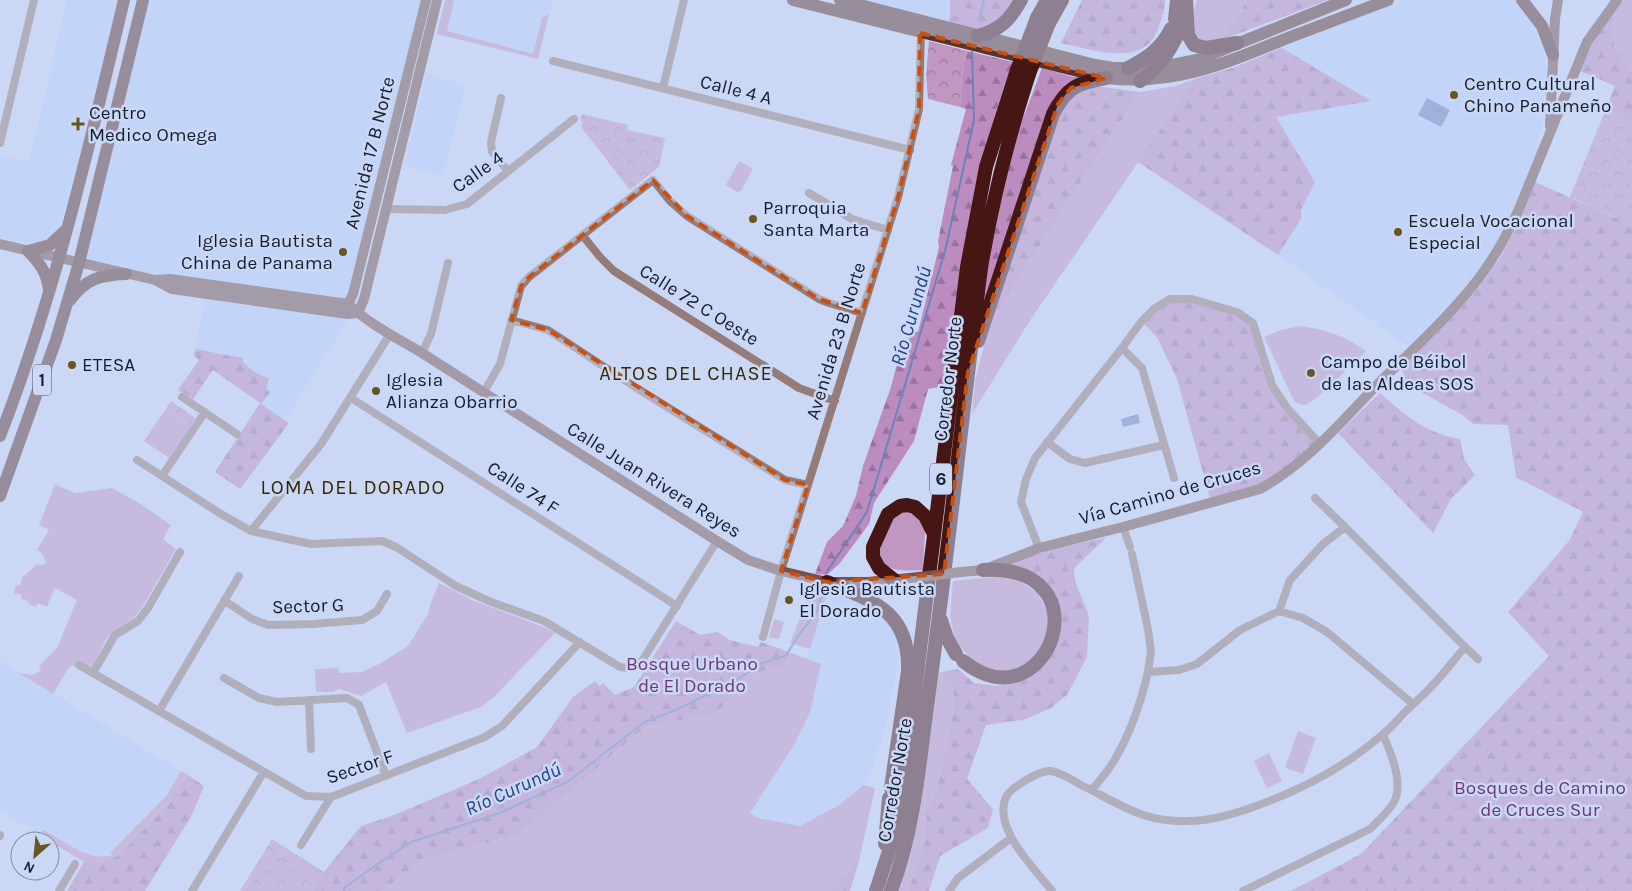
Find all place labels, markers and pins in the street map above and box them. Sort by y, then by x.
place label: Centro Cultural Chino Panameño [1464,73,1611,117]
marker: Centro Cultural Chino Panameño [1448,89,1460,101]
place label: Centro Medico Omega [89,102,217,146]
marker: Centro Medico Omega [71,117,85,131]
place label: Parroquia Santa Marta [763,197,870,241]
place label: Escuela Vocacional Especial [1408,210,1574,254]
marker: Parroquia Santa Marta [747,213,759,225]
marker: Escuela Vocacional Especial [1392,226,1404,238]
place label: Iglesia Bautista China de Panama [181,230,333,274]
marker: Iglesia Bautista China de Panama [337,246,349,258]
place label: Campo de Béibol de las Aldeas SOS [1321,351,1474,395]
place label: ETESA [82,354,135,376]
marker: ETESA [66,359,78,371]
marker: Campo de Béibol de las Aldeas SOS [1305,367,1317,379]
place label: Iglesia Alianza Obarrio [386,369,518,413]
marker: Iglesia Alianza Obarrio [370,385,382,397]
place label: Iglesia Bautista El Dorado [799,578,935,622]
marker: Iglesia Bautista El Dorado [783,594,795,606]

